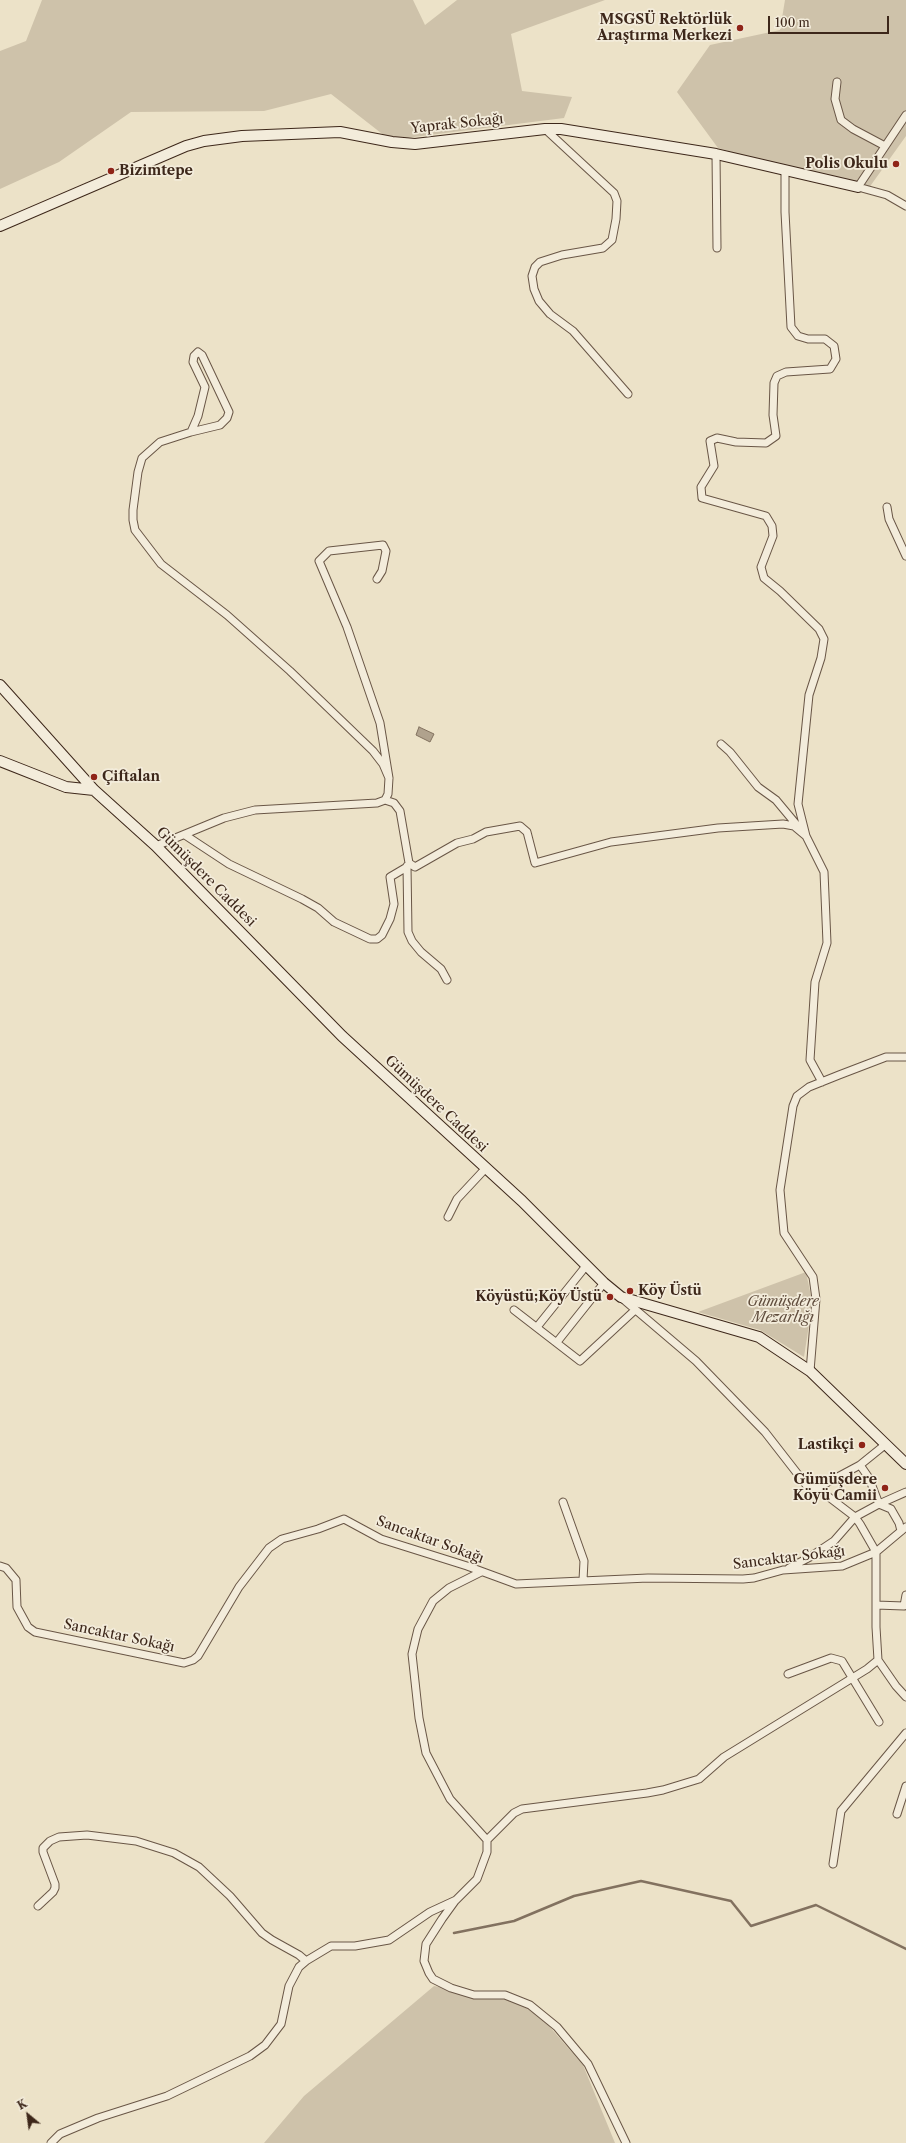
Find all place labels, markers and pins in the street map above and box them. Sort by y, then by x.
place label: MSGSÜ Rektörlük Araştırma Merkezi [597,12,732,44]
marker: MSGSÜ Rektörlük Araştırma Merkezi [735,23,745,33]
place label: Polis Okulu [805,156,888,172]
marker: Polis Okulu [891,159,901,169]
place label: Bizimtepe [119,163,193,179]
marker: Bizimtepe [106,166,116,176]
place label: Çiftalan [102,769,160,785]
marker: Çiftalan [89,772,99,782]
place label: Köy Üstü [638,1283,702,1299]
marker: Köy Üstü [625,1286,635,1296]
place label: Köyüstü;Köy Üstü [475,1289,602,1305]
marker: Köyüstü;Köy Üstü [605,1292,615,1302]
place label: Lastikçi [798,1437,854,1453]
marker: Lastikçi [857,1440,867,1450]
place label: Gümüşdere Köyü Camii [793,1472,877,1504]
marker: Gümüşdere Köyü Camii [880,1483,890,1493]

